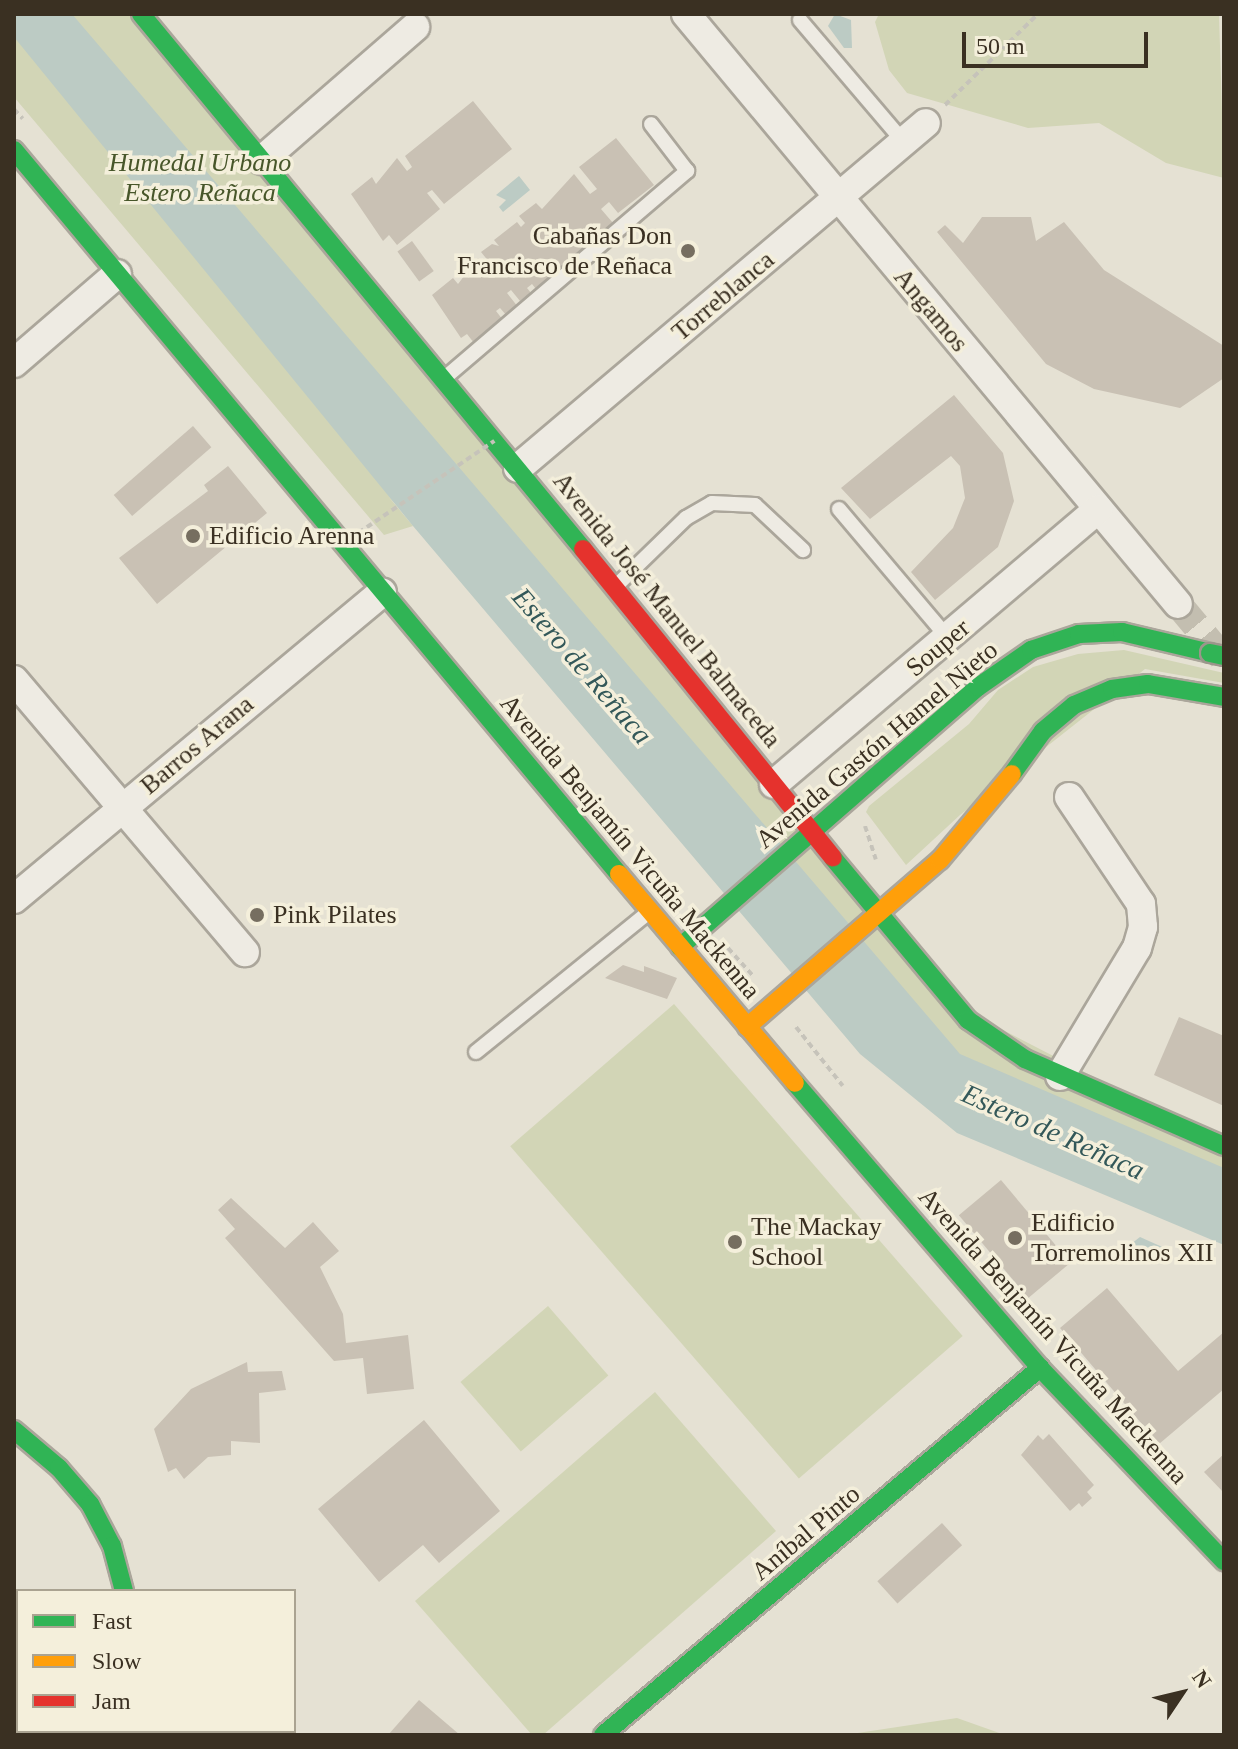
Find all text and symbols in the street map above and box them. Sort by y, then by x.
scale bar [966,16,1152,66]
text: 50 m [976,33,1025,59]
park label: Humedal Urbano Estero Reñaca [109,147,291,208]
place label: Cabañas Don Francisco de Reñaca [457,220,672,282]
marker: Cabañas Don Francisco de Reñaca [679,242,697,260]
street label: Torreblanca [666,244,780,348]
street label: Angamos [887,262,975,358]
street label: Avenida José Manuel Balmaceda [546,466,788,754]
place label: Edificio Arenna [209,520,376,552]
marker: Edificio Arenna [184,527,202,545]
water label: Estero de Reñaca [505,581,659,751]
street label: Souper [900,612,976,684]
street label: Avenida Gastón Hamel Nieto [750,635,1004,855]
street label: Barros Arana [134,688,260,802]
street label: Avenida Benjamín Vicuña Mackenna [493,688,767,1006]
place label: Pink Pilates [273,899,397,931]
marker: Pink Pilates [248,906,266,924]
water label: Estero de Reñaca [956,1077,1150,1187]
street label: Avenida Benjamín Vicuña Mackenna [911,1181,1195,1491]
place label: Edificio Torremolinos XII [1031,1207,1213,1268]
place label: The Mackay School [751,1211,882,1272]
marker: Edificio Torremolinos XII [1006,1229,1024,1247]
marker: The Mackay School [726,1233,744,1251]
street label: Aníbal Pinto [745,1479,867,1587]
legend [16,1589,296,1733]
text: Fast [92,1608,132,1634]
text: Slow [92,1648,141,1674]
north arrow [1142,1653,1222,1733]
text: N [1187,1665,1217,1693]
text: Jam [92,1688,131,1714]

